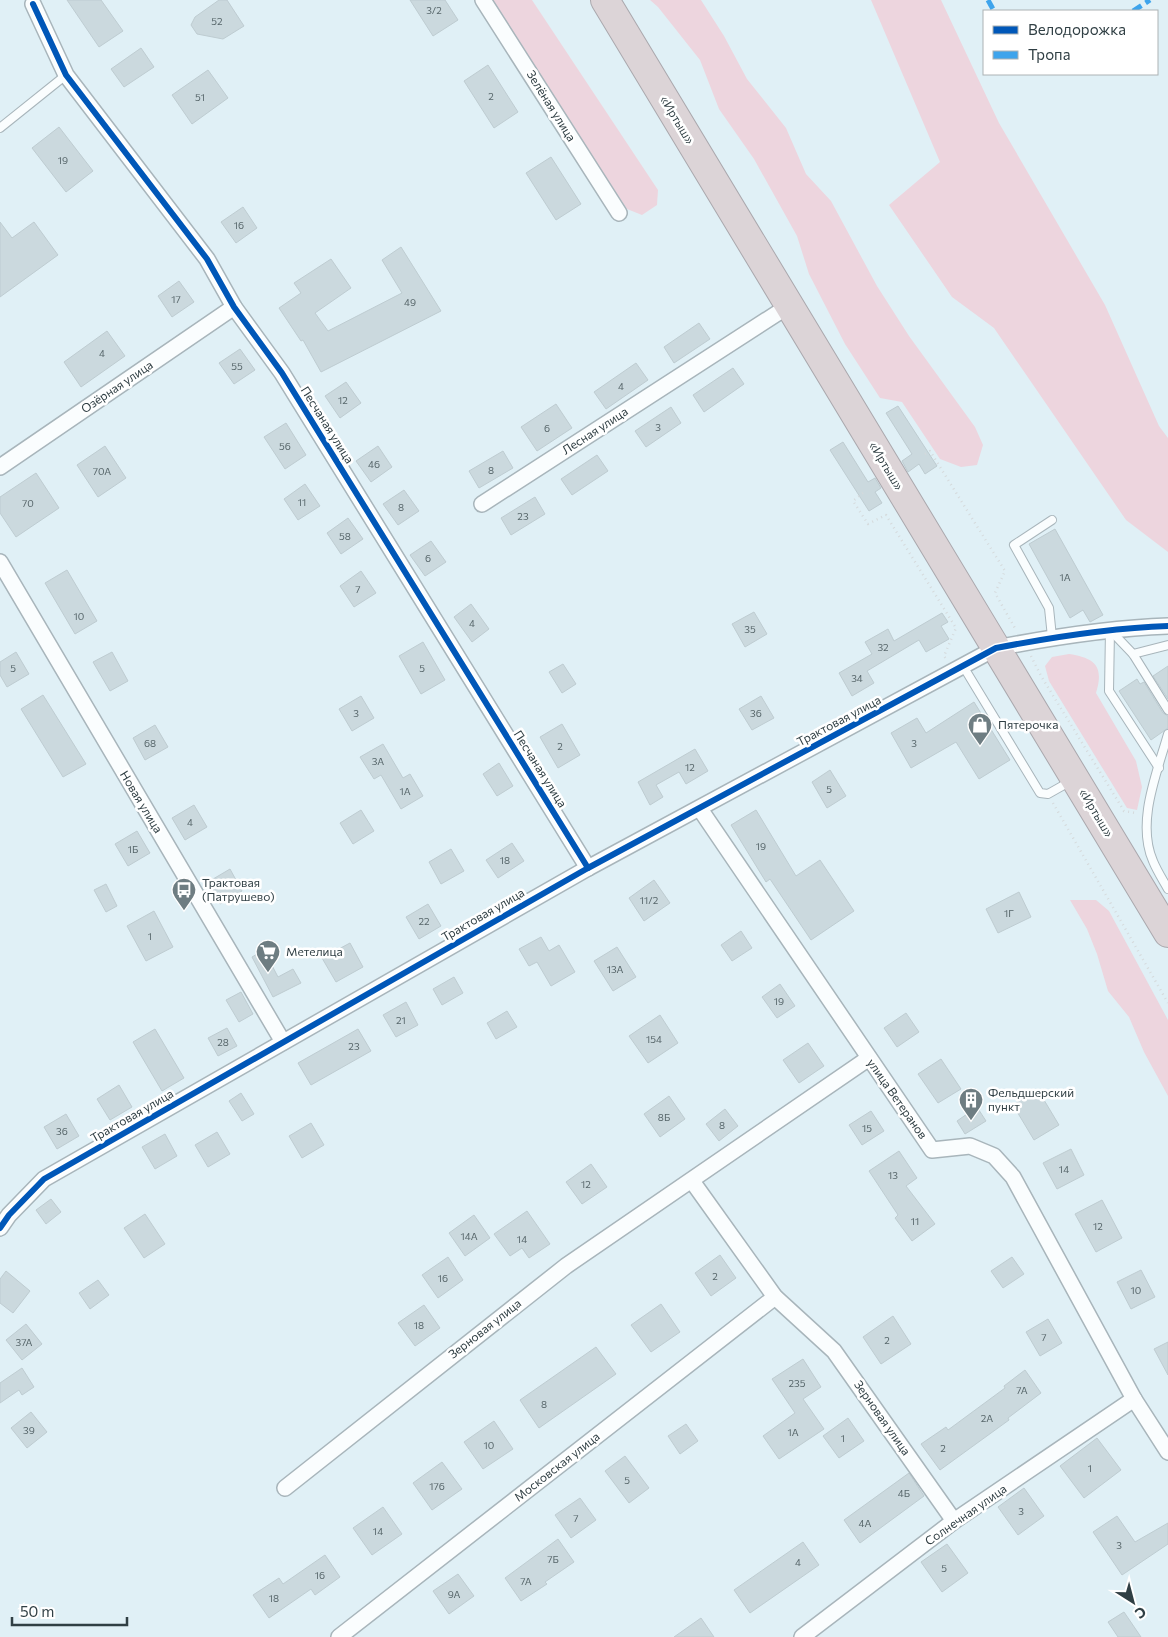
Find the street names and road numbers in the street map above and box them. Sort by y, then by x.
street label: Зелёная улица [524,67,579,144]
street label: «Иртыш» [658,93,698,146]
street label: Озёрная улица [78,357,155,415]
street label: Песчаная улица [299,383,357,466]
street label: Лесная улица [559,404,630,457]
street label: «Иртыш» [867,439,907,492]
street label: Трактовая улица [794,692,883,748]
street label: Песчаная улица [512,727,570,810]
street label: Новая улица [118,768,166,835]
street label: «Иртыш» [1077,786,1117,839]
street label: Трактовая улица [439,885,526,943]
street label: улица Ветеранов [865,1056,931,1141]
street label: Трактовая улица [88,1086,175,1144]
street label: Зерновая улица [445,1296,523,1361]
street label: Зерновая улица [852,1377,914,1458]
street label: Московская улица [511,1429,602,1504]
street label: Солнечная улица [922,1481,1009,1548]

